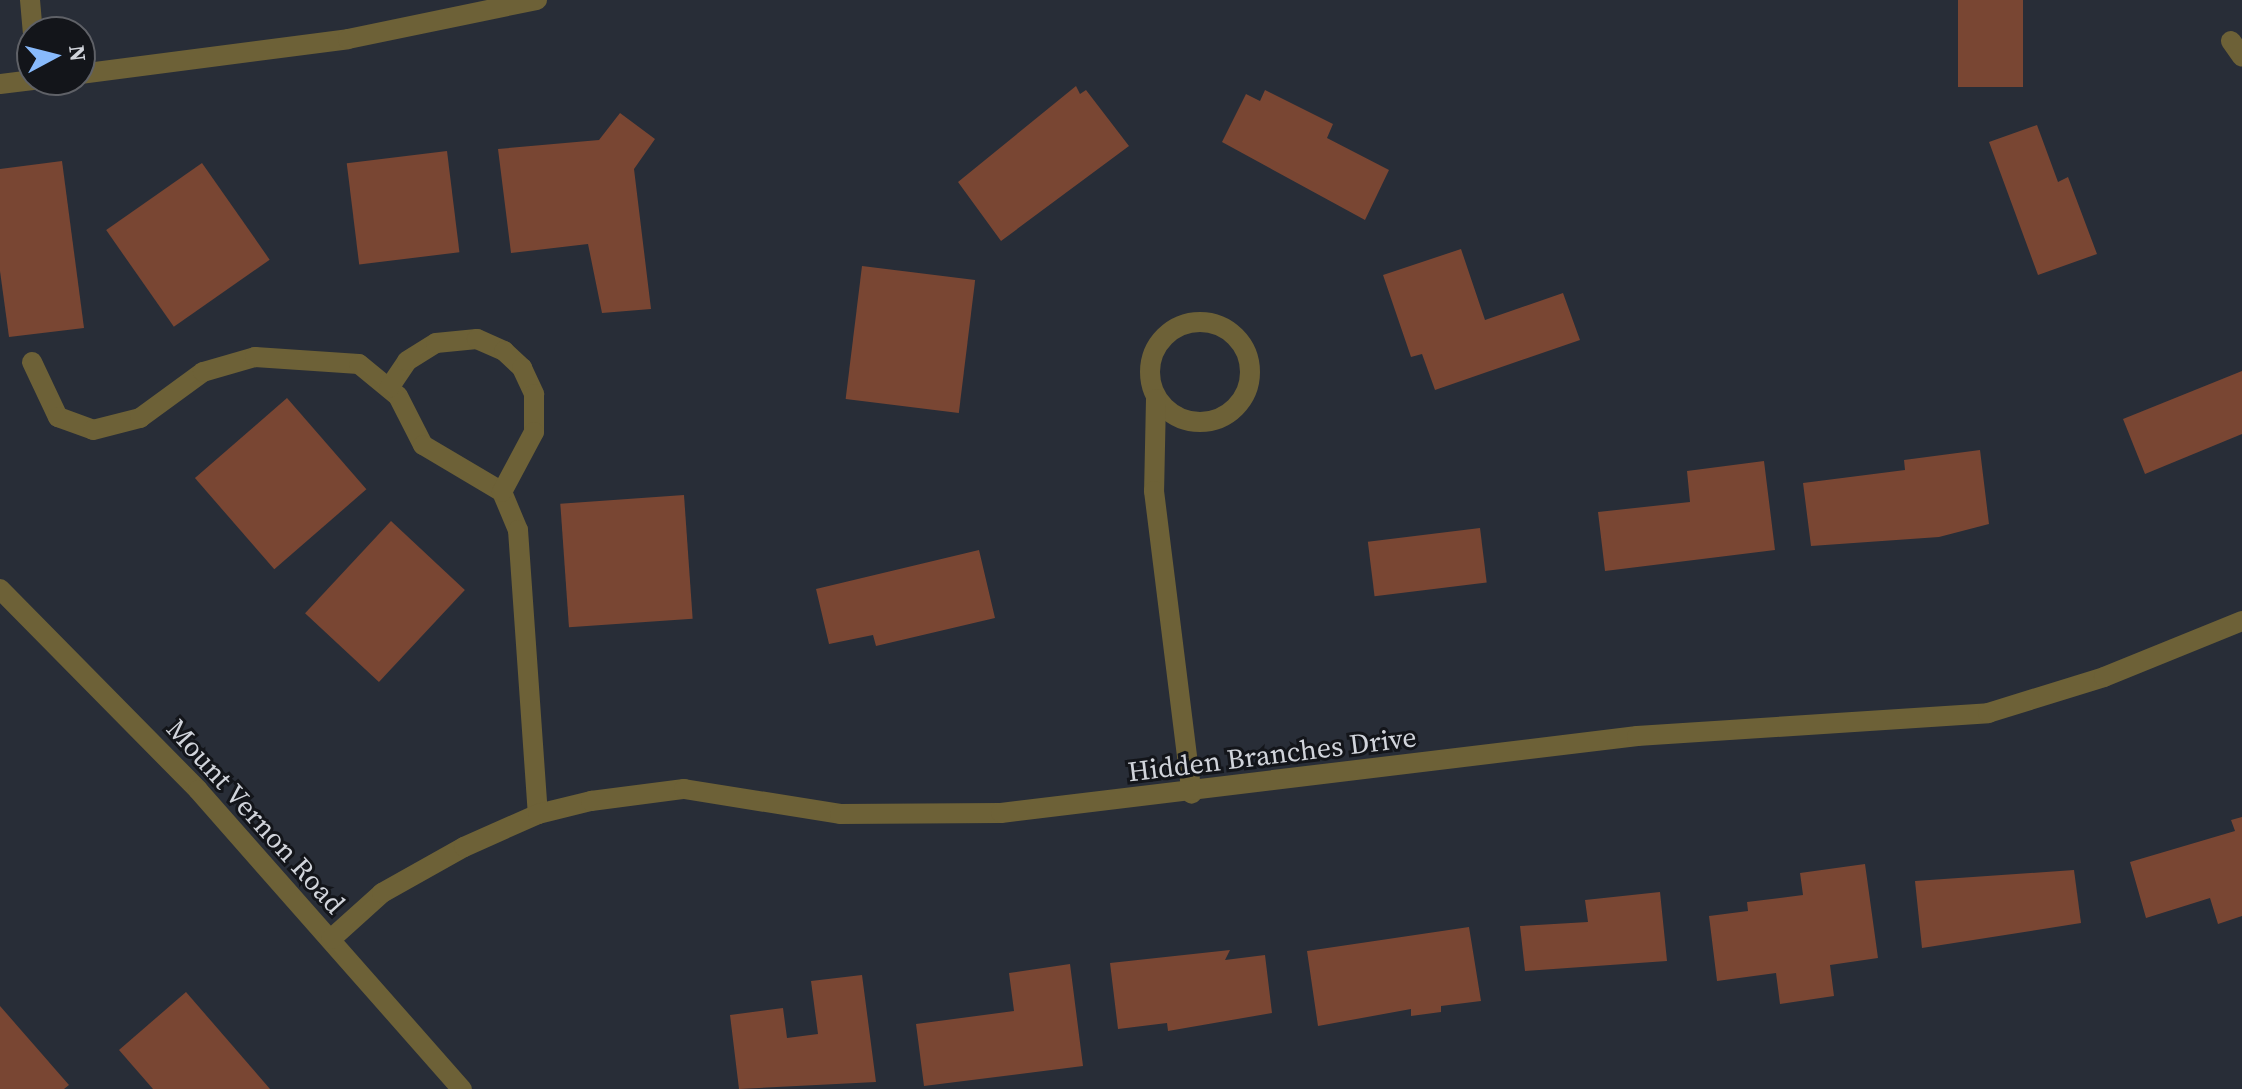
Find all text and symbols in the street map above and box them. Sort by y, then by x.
north arrow [16,16,96,96]
text: N [62,44,94,63]
street label: Mount Vernon Road [160,712,352,920]
street label: Hidden Branches Drive [1126,720,1418,788]

